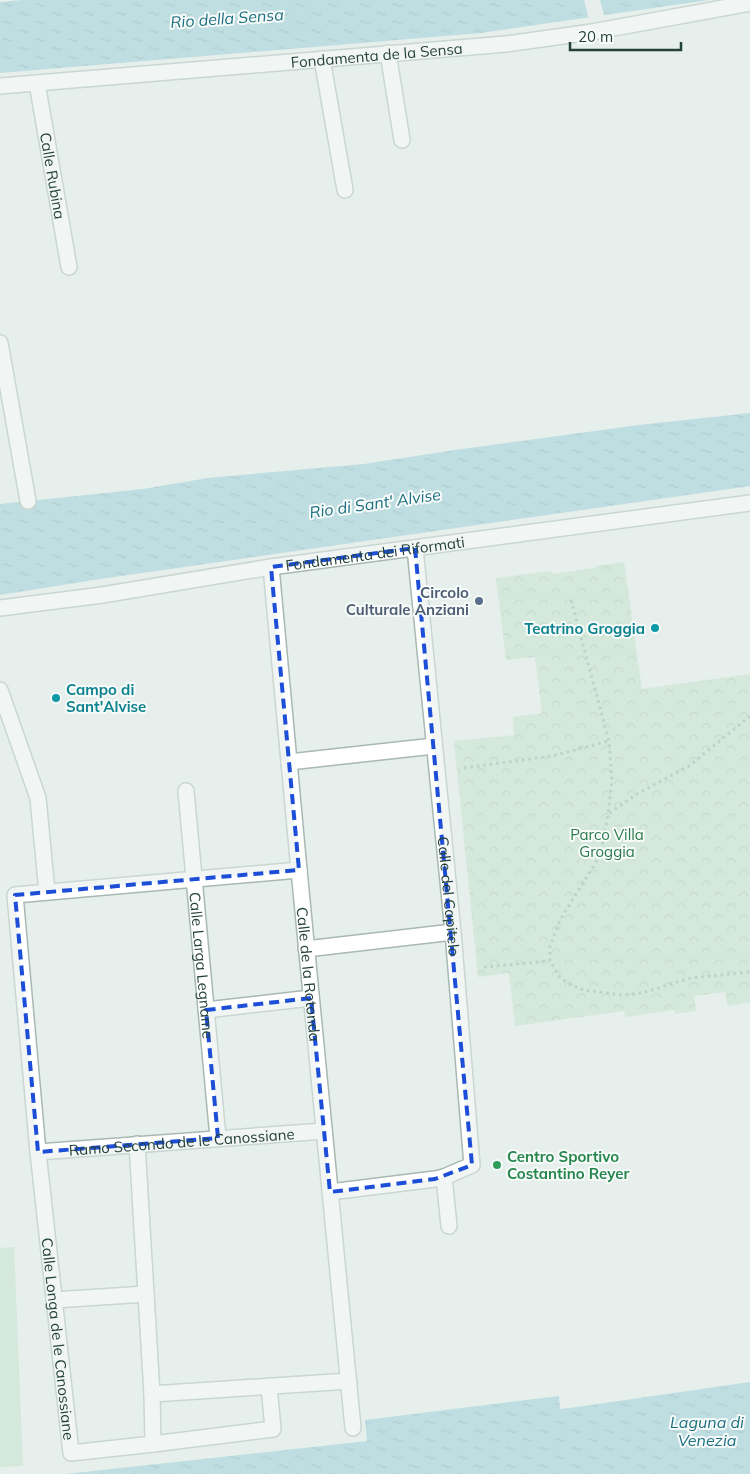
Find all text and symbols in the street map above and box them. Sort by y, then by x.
water label: Rio della Sensa [170,4,285,32]
scale bar [570,20,681,52]
text: 20 m [578,27,613,46]
street label: Fondamenta de la Sensa [290,38,463,71]
street label: Calle Rubina [36,131,70,220]
water label: Rio di Sant' Alvise [308,484,442,522]
street label: Fondamenta dei Riformati [284,532,466,574]
place label: Circolo Culturale Anziani [346,583,469,619]
marker: Circolo Culturale Anziani [473,595,485,607]
place label: Teatrino Groggia [524,619,645,638]
marker: Teatrino Groggia [649,622,661,634]
place label: Campo di Sant'Alvise [66,680,146,716]
marker: Campo di Sant'Alvise [50,692,62,704]
park label: Parco Villa Groggia [570,825,644,861]
street label: Calle del Capitelo [434,836,464,957]
street label: Calle Larga Legname [186,891,218,1039]
street label: Calle de la Rotonda [293,906,325,1042]
street label: Ramo Secondo de le Canossiane [68,1124,295,1159]
place label: Centro Sportivo Costantino Reyer [507,1147,629,1183]
marker: Centro Sportivo Costantino Reyer [491,1159,503,1171]
street label: Calle Longa de le Canossiane [38,1237,79,1441]
water label: Laguna di Venezia [670,1412,744,1450]

